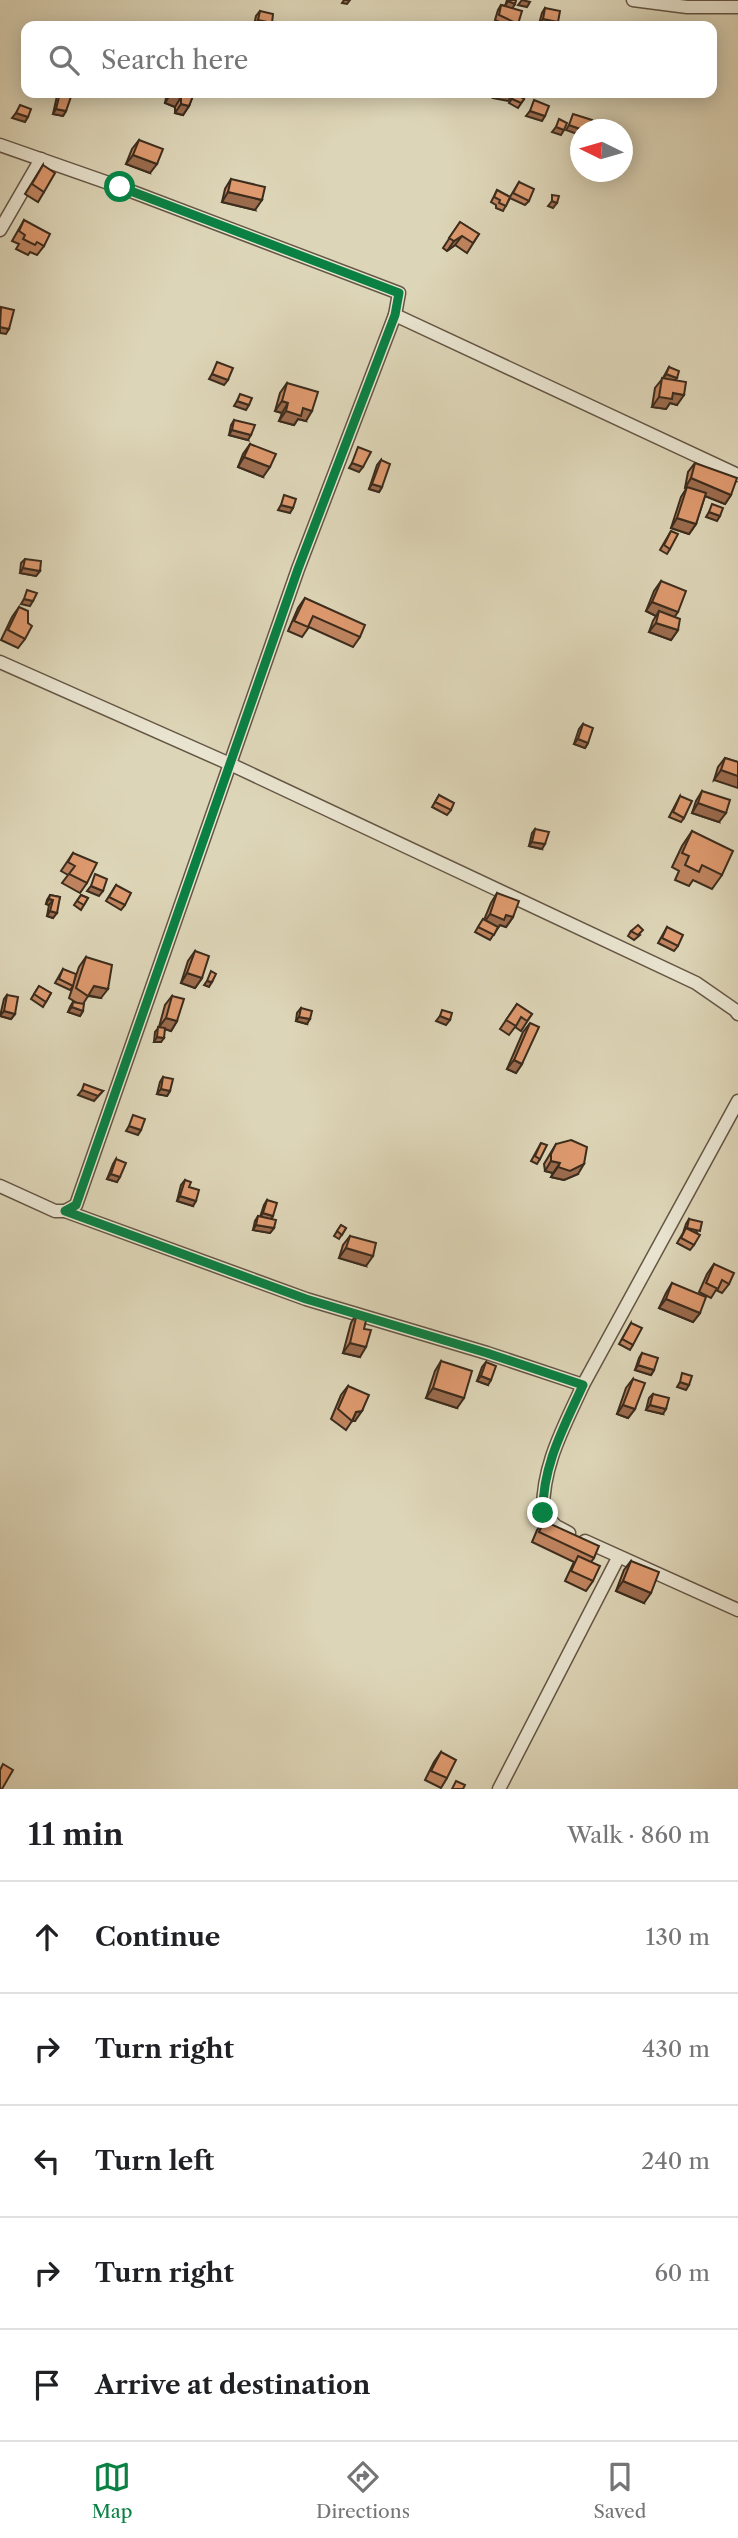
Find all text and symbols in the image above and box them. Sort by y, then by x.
search box [21,21,717,98]
icon: search [45,41,83,79]
text: Search here [101,44,248,76]
north arrow [570,119,633,182]
route start [104,171,135,202]
route end [527,1497,558,1528]
text: 11 min [28,1816,124,1853]
text: Walk · 860 m [567,1821,710,1849]
icon: ahead [28,1918,66,1956]
text: Continue [95,1921,220,1953]
text: 130 m [646,1923,710,1951]
icon: right [28,2030,66,2068]
text: Turn right [95,2033,234,2065]
text: 430 m [642,2035,710,2063]
icon: left [28,2142,66,2180]
text: Turn left [95,2145,214,2177]
text: 240 m [641,2147,710,2175]
icon: right [28,2254,66,2292]
text: Turn right [95,2257,234,2289]
text: 60 m [654,2259,710,2287]
icon: arrive [28,2366,66,2404]
text: Arrive at destination [95,2369,370,2401]
tab: Map [92,2458,133,2523]
tab: Directions [316,2458,410,2523]
tab: Saved [593,2458,646,2523]

